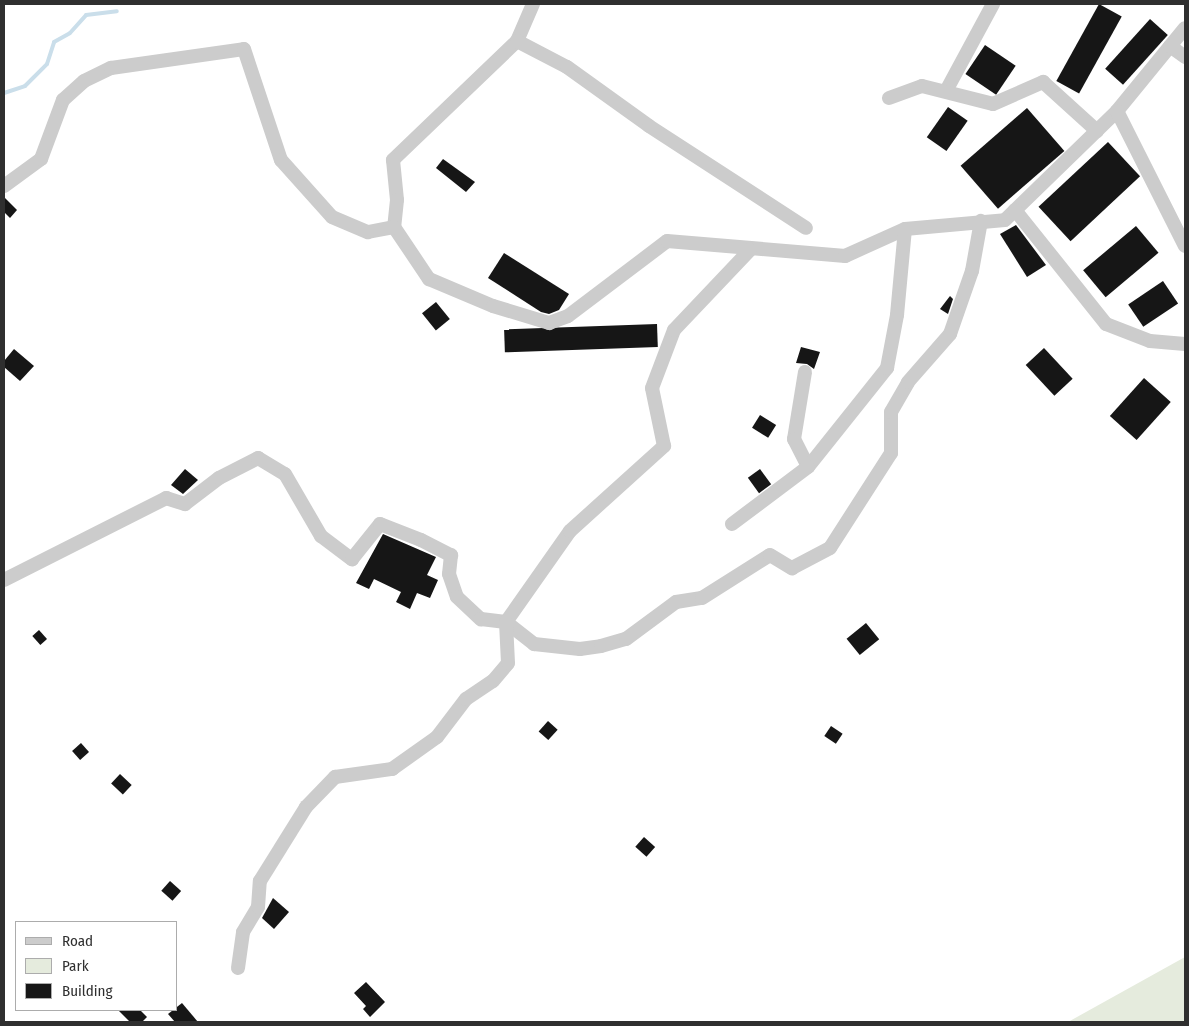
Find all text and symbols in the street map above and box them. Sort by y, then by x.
legend [15,921,178,1011]
text: Road [62,932,93,950]
text: Park [62,957,89,975]
text: Building [62,982,113,1000]

